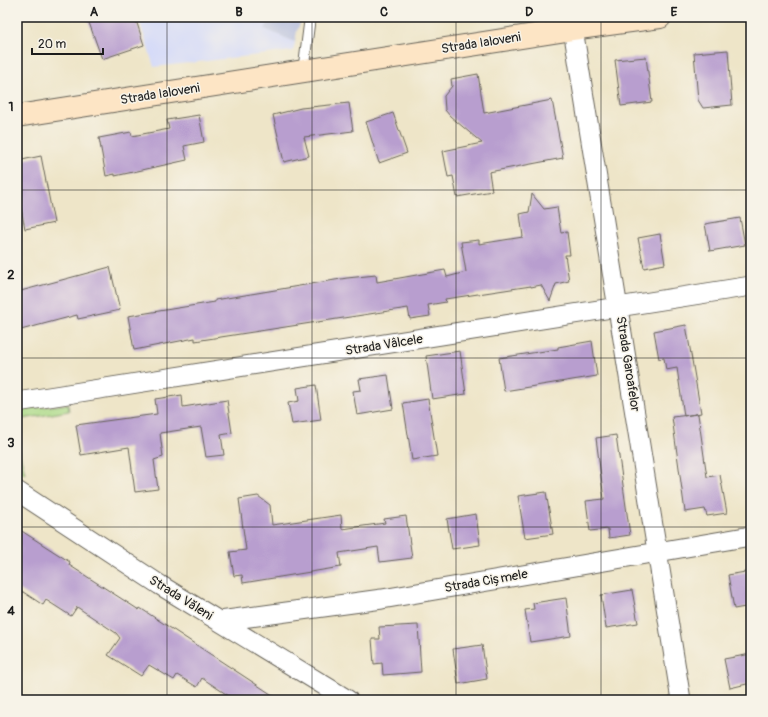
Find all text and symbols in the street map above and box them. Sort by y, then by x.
text: A [90,4,99,20]
text: B [235,4,243,20]
text: C [380,4,388,20]
text: D [525,4,533,20]
text: E [671,4,678,20]
street label: Strada Ialoveni [440,29,522,57]
scale bar [32,30,103,56]
text: 20 m [38,37,67,52]
street label: Strada Ialoveni [119,80,201,108]
text: 1 [8,99,14,115]
text: 2 [7,267,15,283]
street label: Strada Garoafelor [613,315,644,413]
street label: Strada Vâlcele [344,331,424,359]
text: 3 [7,435,15,451]
street label: Strada Cișmele [443,566,529,596]
street label: Strada Văleni [146,572,216,624]
text: 4 [7,603,15,619]

